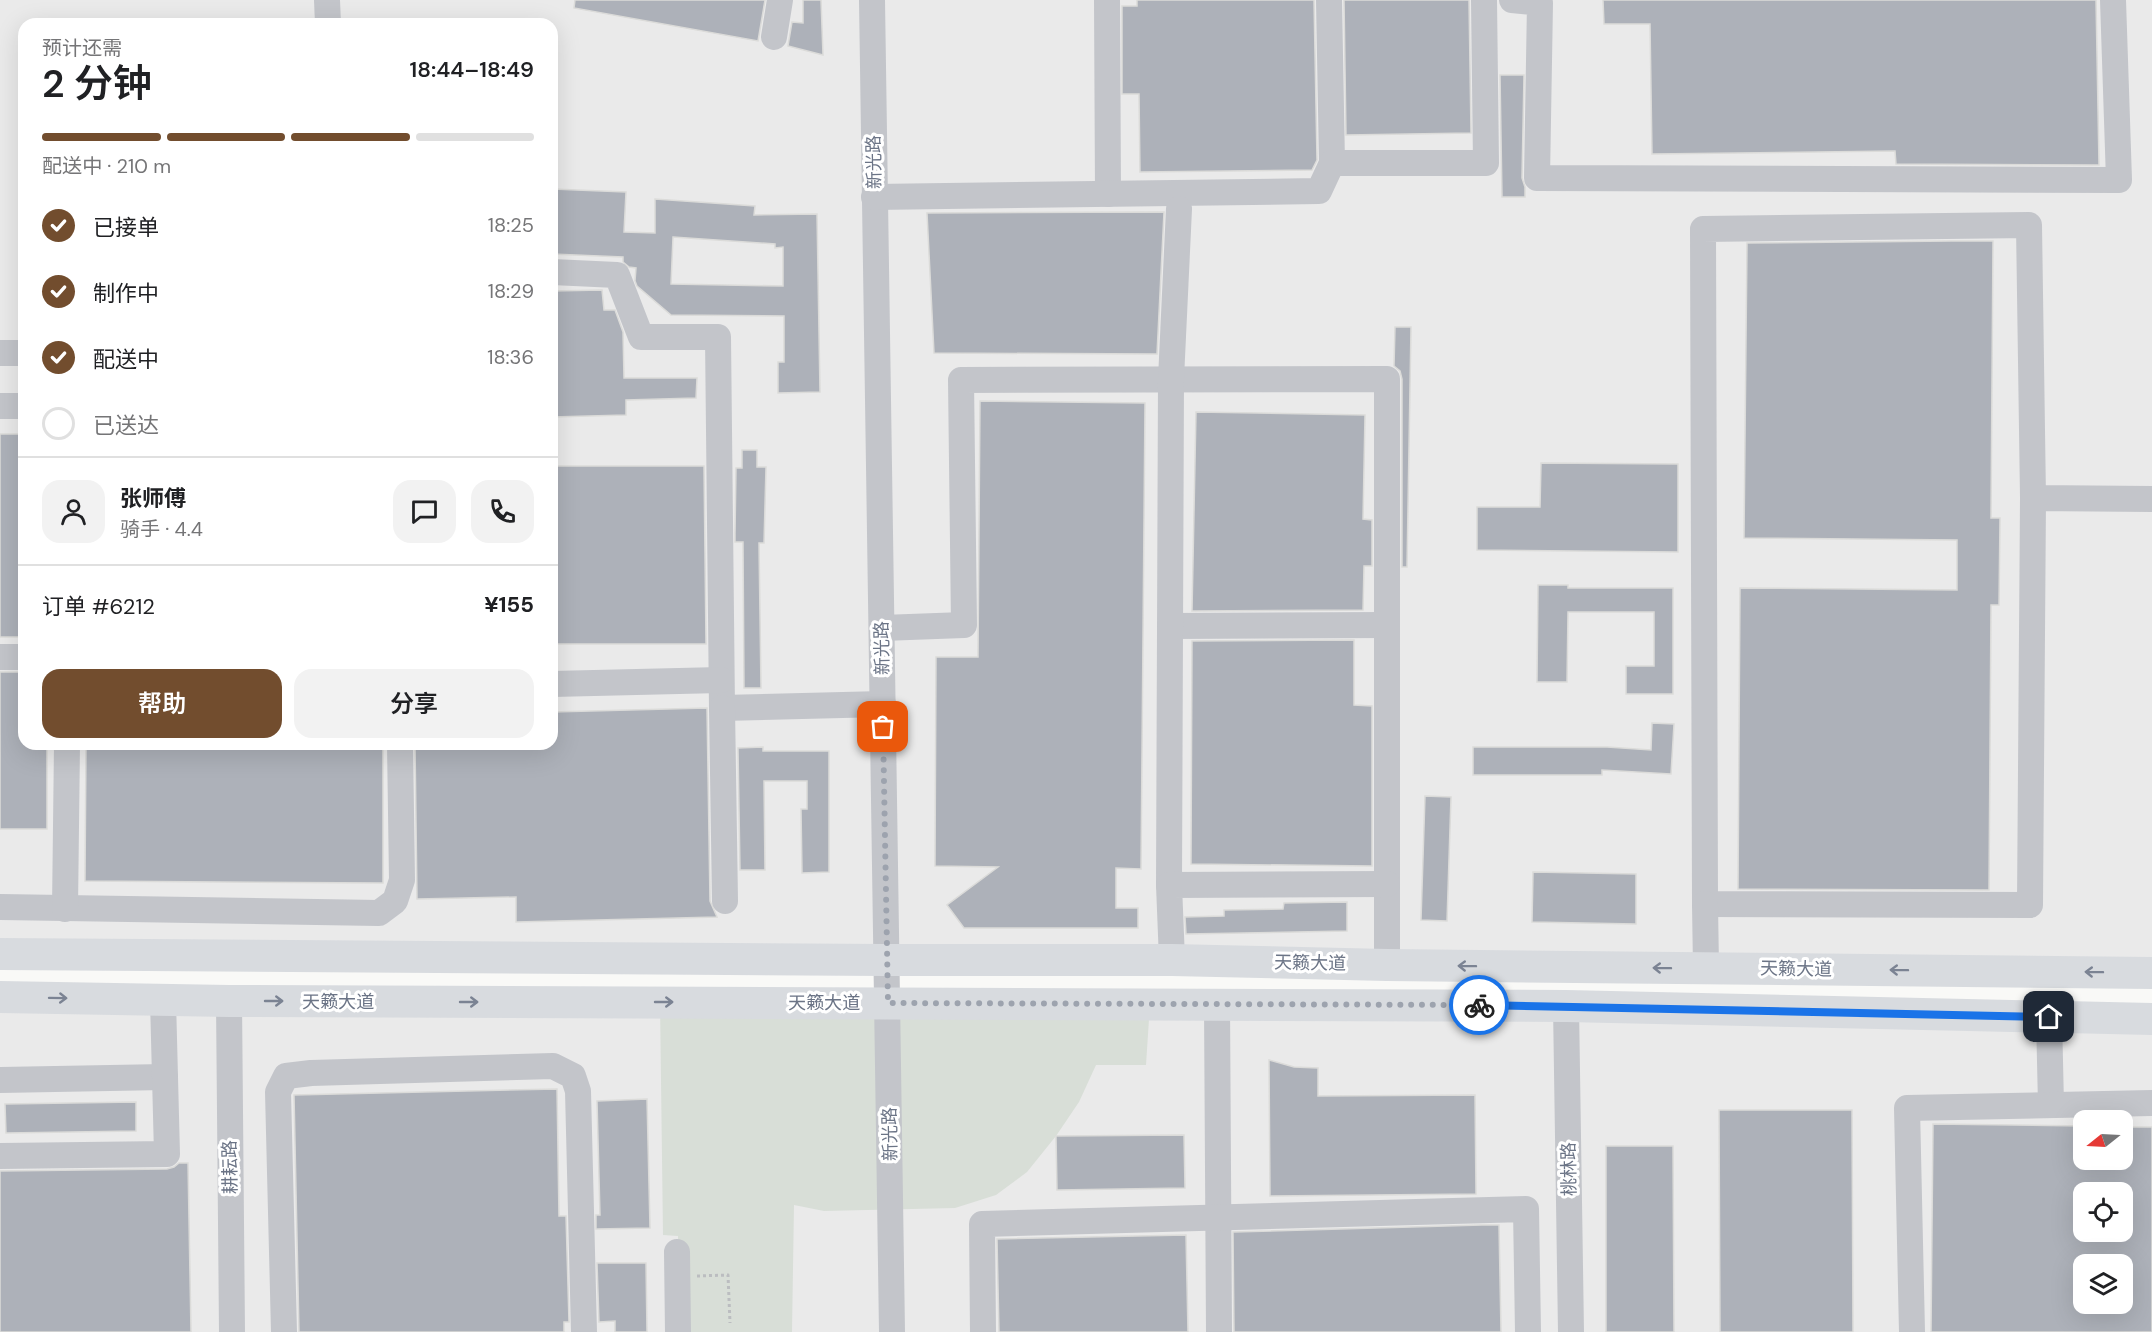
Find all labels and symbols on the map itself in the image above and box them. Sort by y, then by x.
street label: 新光路 [862,135,886,189]
street label: 新光路 [870,621,894,675]
pin [857,701,908,752]
street label: 天籁大道 [1274,950,1346,976]
street label: 天籁大道 [1760,956,1832,982]
one-way arrow [1457,960,1477,972]
one-way arrow [1652,962,1672,974]
one-way arrow [1889,964,1909,976]
one-way arrow [2084,966,2104,978]
courier [1449,975,1509,1035]
street label: 天籁大道 [302,990,374,1014]
street label: 天籁大道 [788,991,860,1015]
pin [2023,991,2074,1042]
one-way arrow [48,992,68,1004]
one-way arrow [264,995,284,1007]
one-way arrow [459,996,479,1008]
one-way arrow [654,996,674,1008]
street label: 新光路 [878,1107,902,1161]
north arrow [2073,1110,2133,1170]
street label: 耕耘路 [218,1140,242,1194]
street label: 桃林路 [1557,1142,1581,1196]

